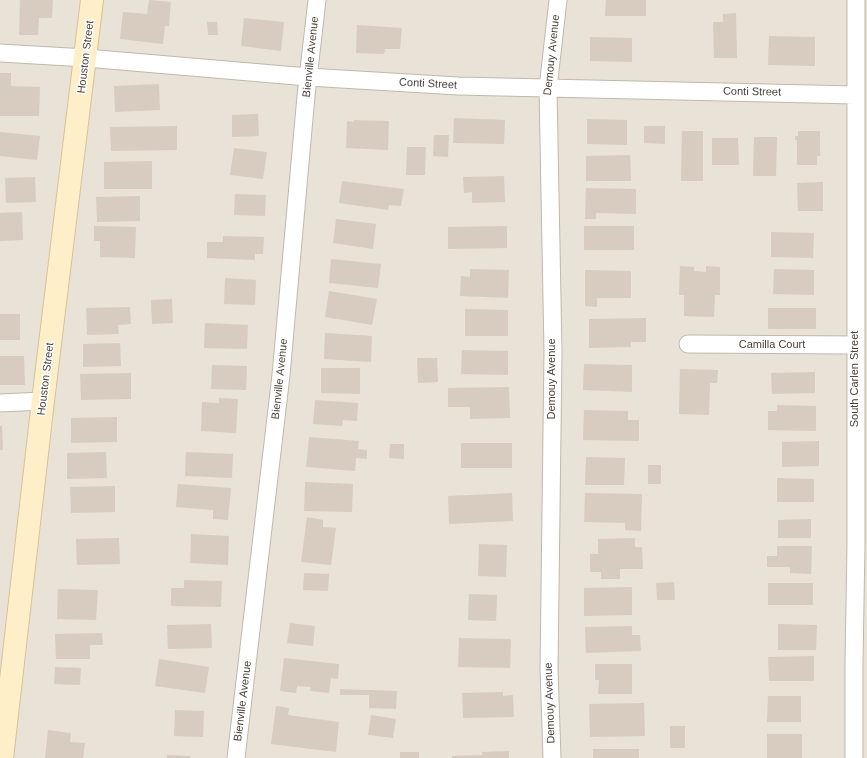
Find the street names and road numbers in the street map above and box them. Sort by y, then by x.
street label: Demouy Avenue [541,14,563,96]
street label: Bienville Avenue [300,16,322,98]
street label: Houston Street [75,20,97,94]
street label: Conti Street [399,76,457,92]
street label: Conti Street [723,85,781,99]
street label: South Carlen Street [848,331,862,427]
street label: Bienville Avenue [269,338,291,420]
street label: Demouy Avenue [545,338,559,420]
street label: Camilla Court [739,338,805,352]
street label: Houston Street [35,342,57,416]
street label: Bienville Avenue [232,660,254,742]
street label: Demouy Avenue [542,662,558,744]

